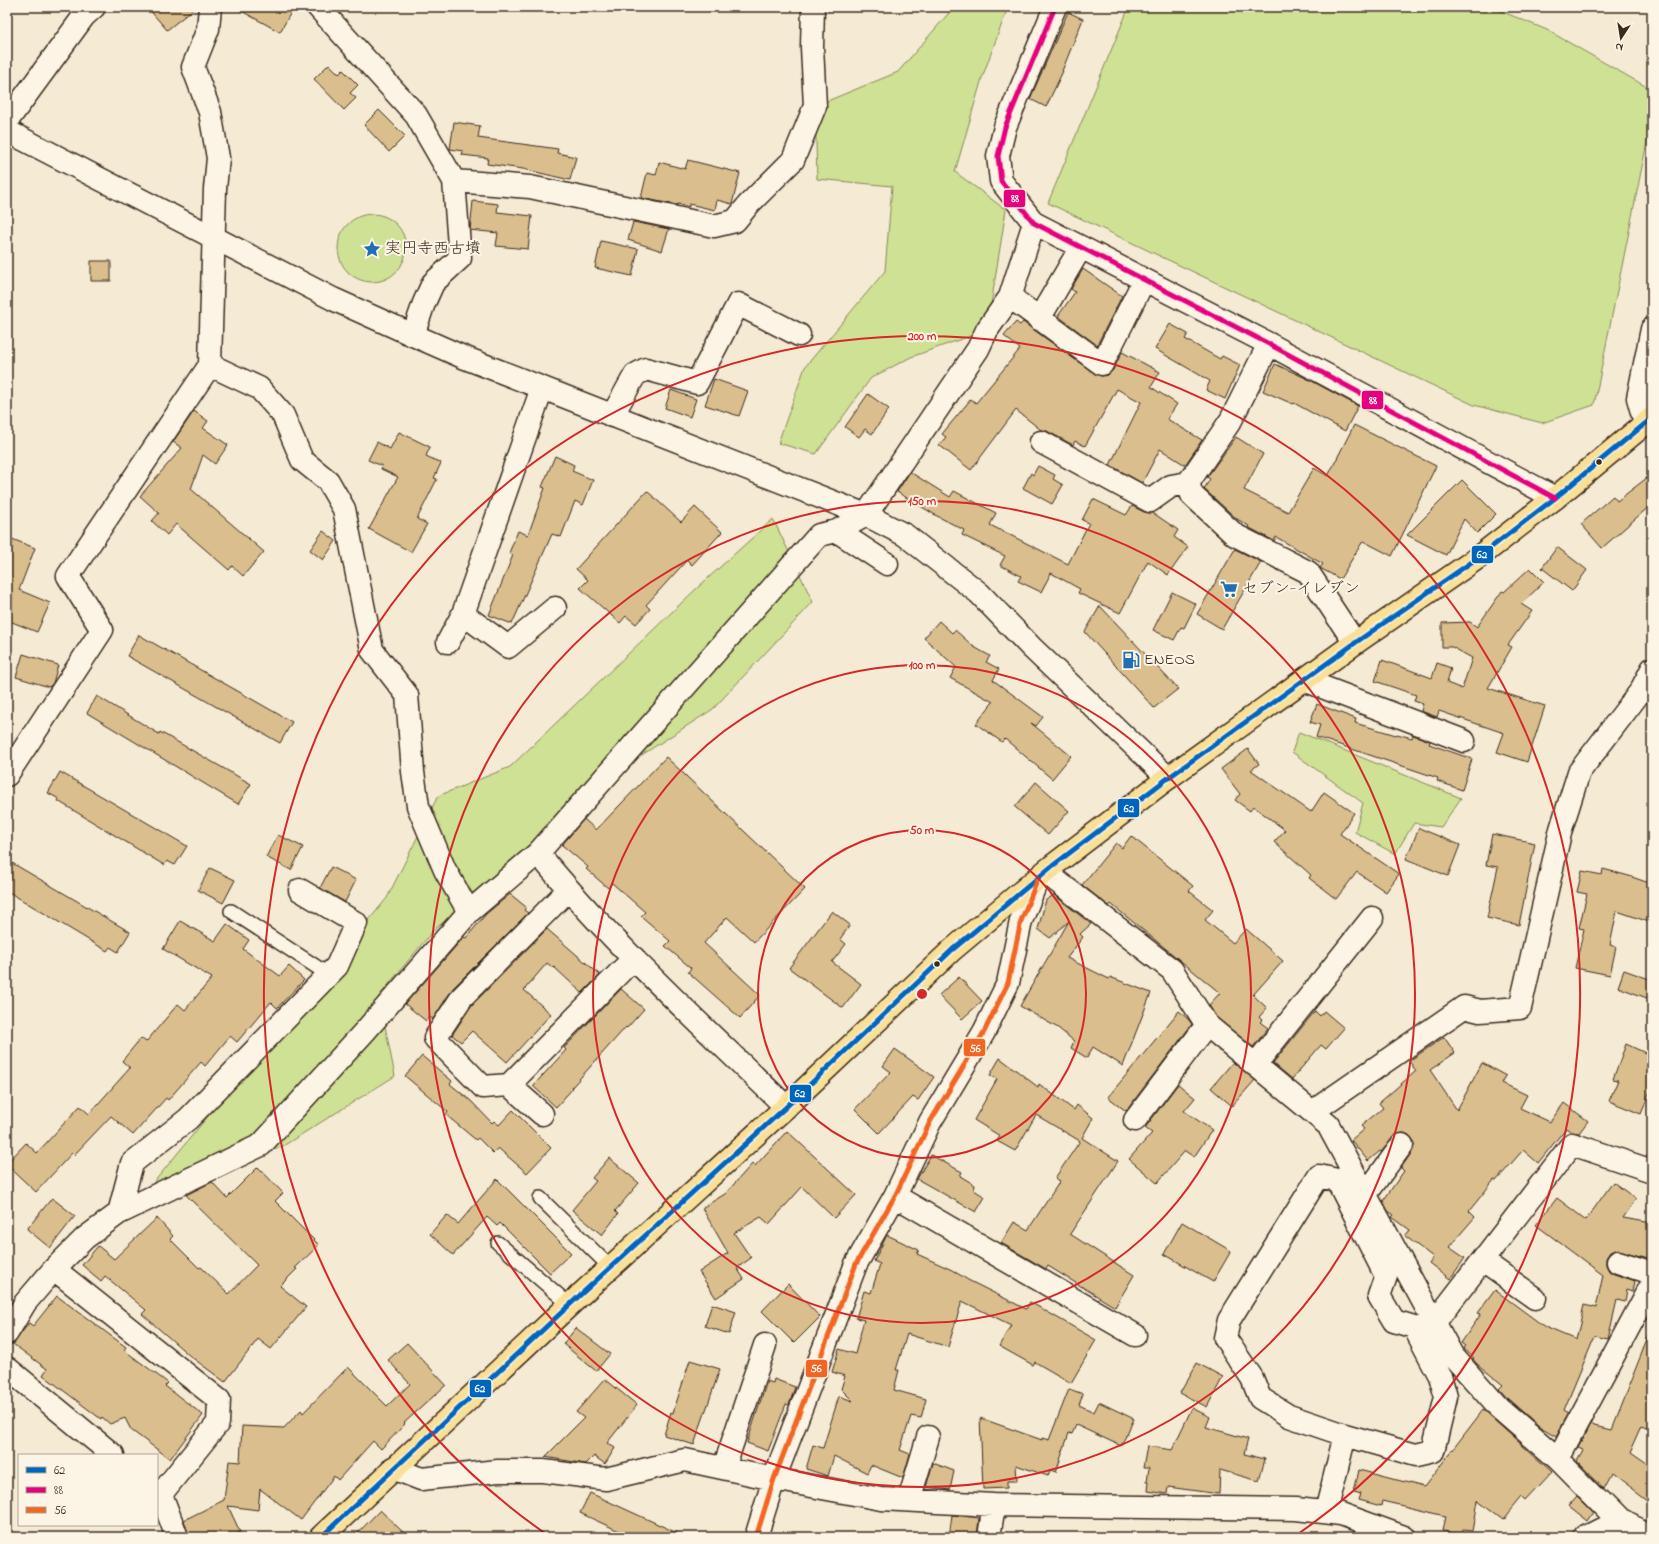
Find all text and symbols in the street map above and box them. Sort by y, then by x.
north arrow [1601,18,1641,58]
text: N [1614,38,1624,55]
line badge: 88 [1003,189,1026,208]
text: 88 [1010,191,1020,207]
place label: 実円寺西古墳 [385,237,481,261]
place icon: 実円寺西古墳 [362,239,382,259]
text: 200 m [907,328,937,346]
line badge: 88 [1361,390,1384,410]
text: 88 [1368,393,1378,409]
unlabelled marker [1594,457,1604,467]
text: 150 m [908,493,937,511]
line badge: 62 [1471,545,1494,564]
text: 62 [1476,547,1488,563]
place label: セブン-イレブン [1242,577,1360,601]
supermarket icon: セブン-イレブン [1219,579,1239,599]
place label: ENEOS [1144,648,1195,672]
fuel station icon: ENEOS [1121,650,1141,670]
text: 100 m [909,657,936,675]
line badge: 62 [1117,798,1140,818]
text: 62 [1123,801,1135,817]
text: 50 m [910,822,935,840]
unlabelled marker [932,959,942,969]
centre of rings [915,987,929,1001]
line badge: 56 [963,1038,986,1057]
text: 56 [969,1041,981,1057]
line badge: 62 [789,1084,812,1103]
text: 62 [794,1086,806,1102]
line badge: 56 [805,1359,828,1378]
text: 56 [810,1361,822,1377]
line badge: 62 [469,1379,492,1398]
text: 62 [474,1381,486,1397]
legend [18,1454,158,1526]
text: 62 [54,1462,65,1480]
text: 88 [54,1482,64,1500]
text: 56 [54,1502,67,1520]

